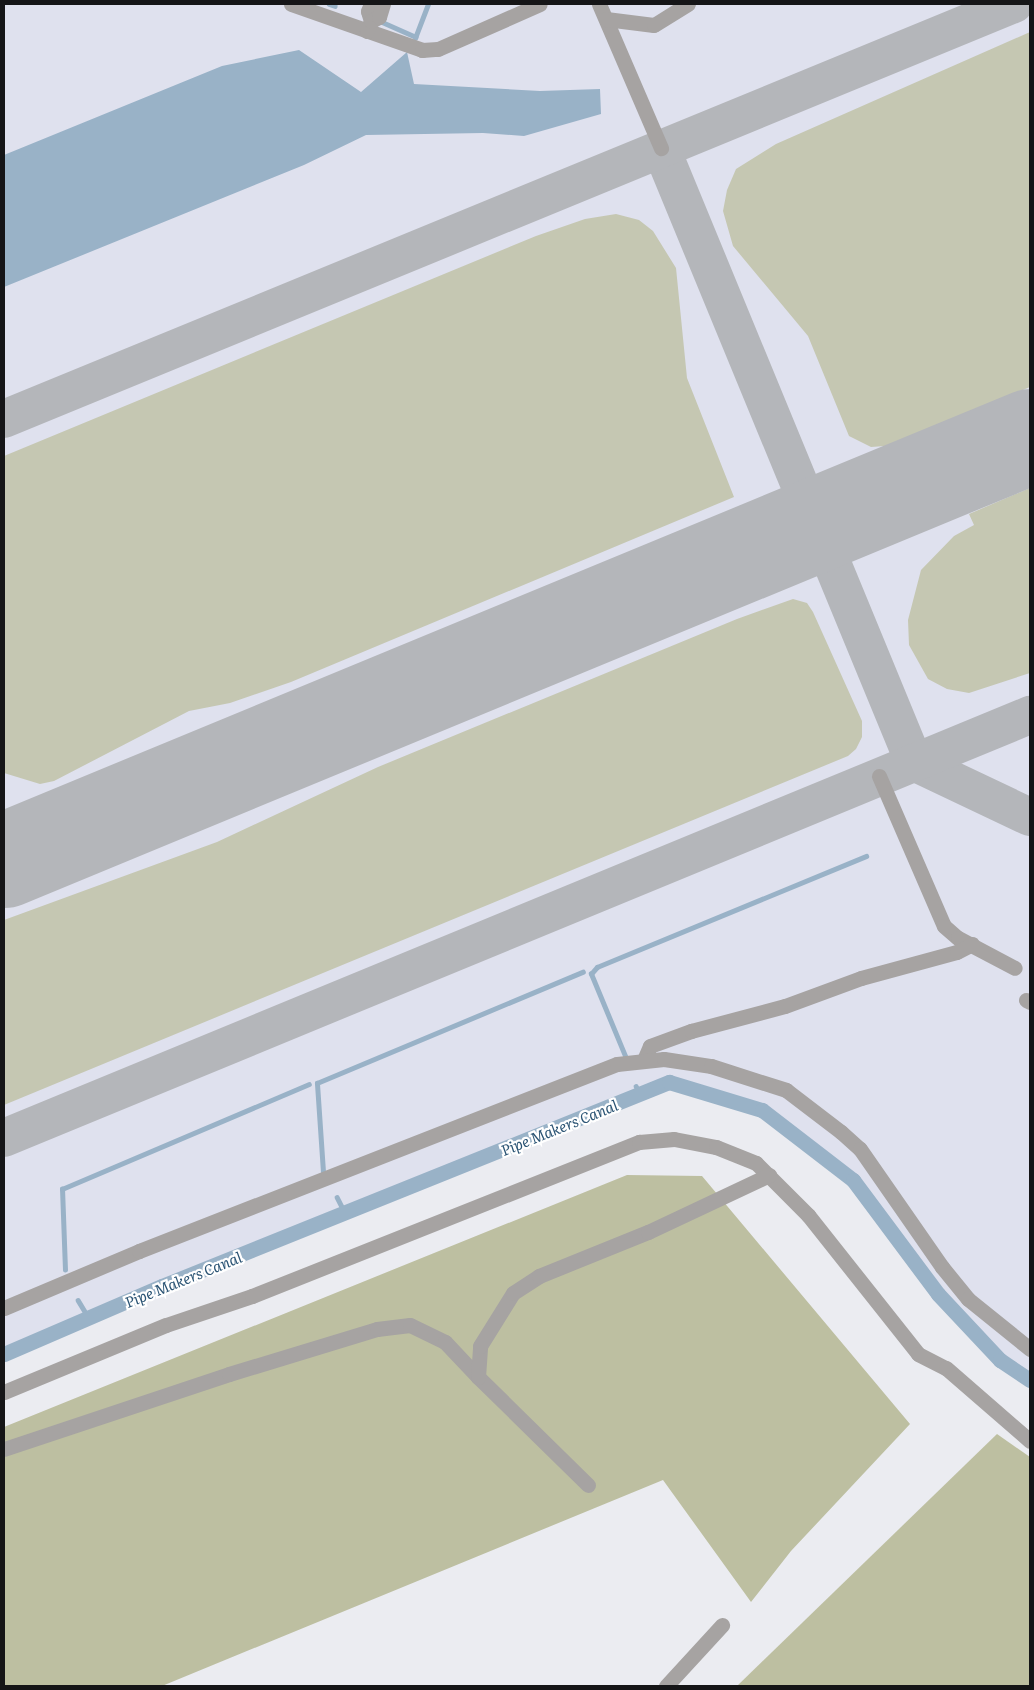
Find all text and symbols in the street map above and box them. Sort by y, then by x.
water label: Pipe Makers Canal [498,1095,620,1159]
water label: Pipe Makers Canal [122,1247,244,1311]

